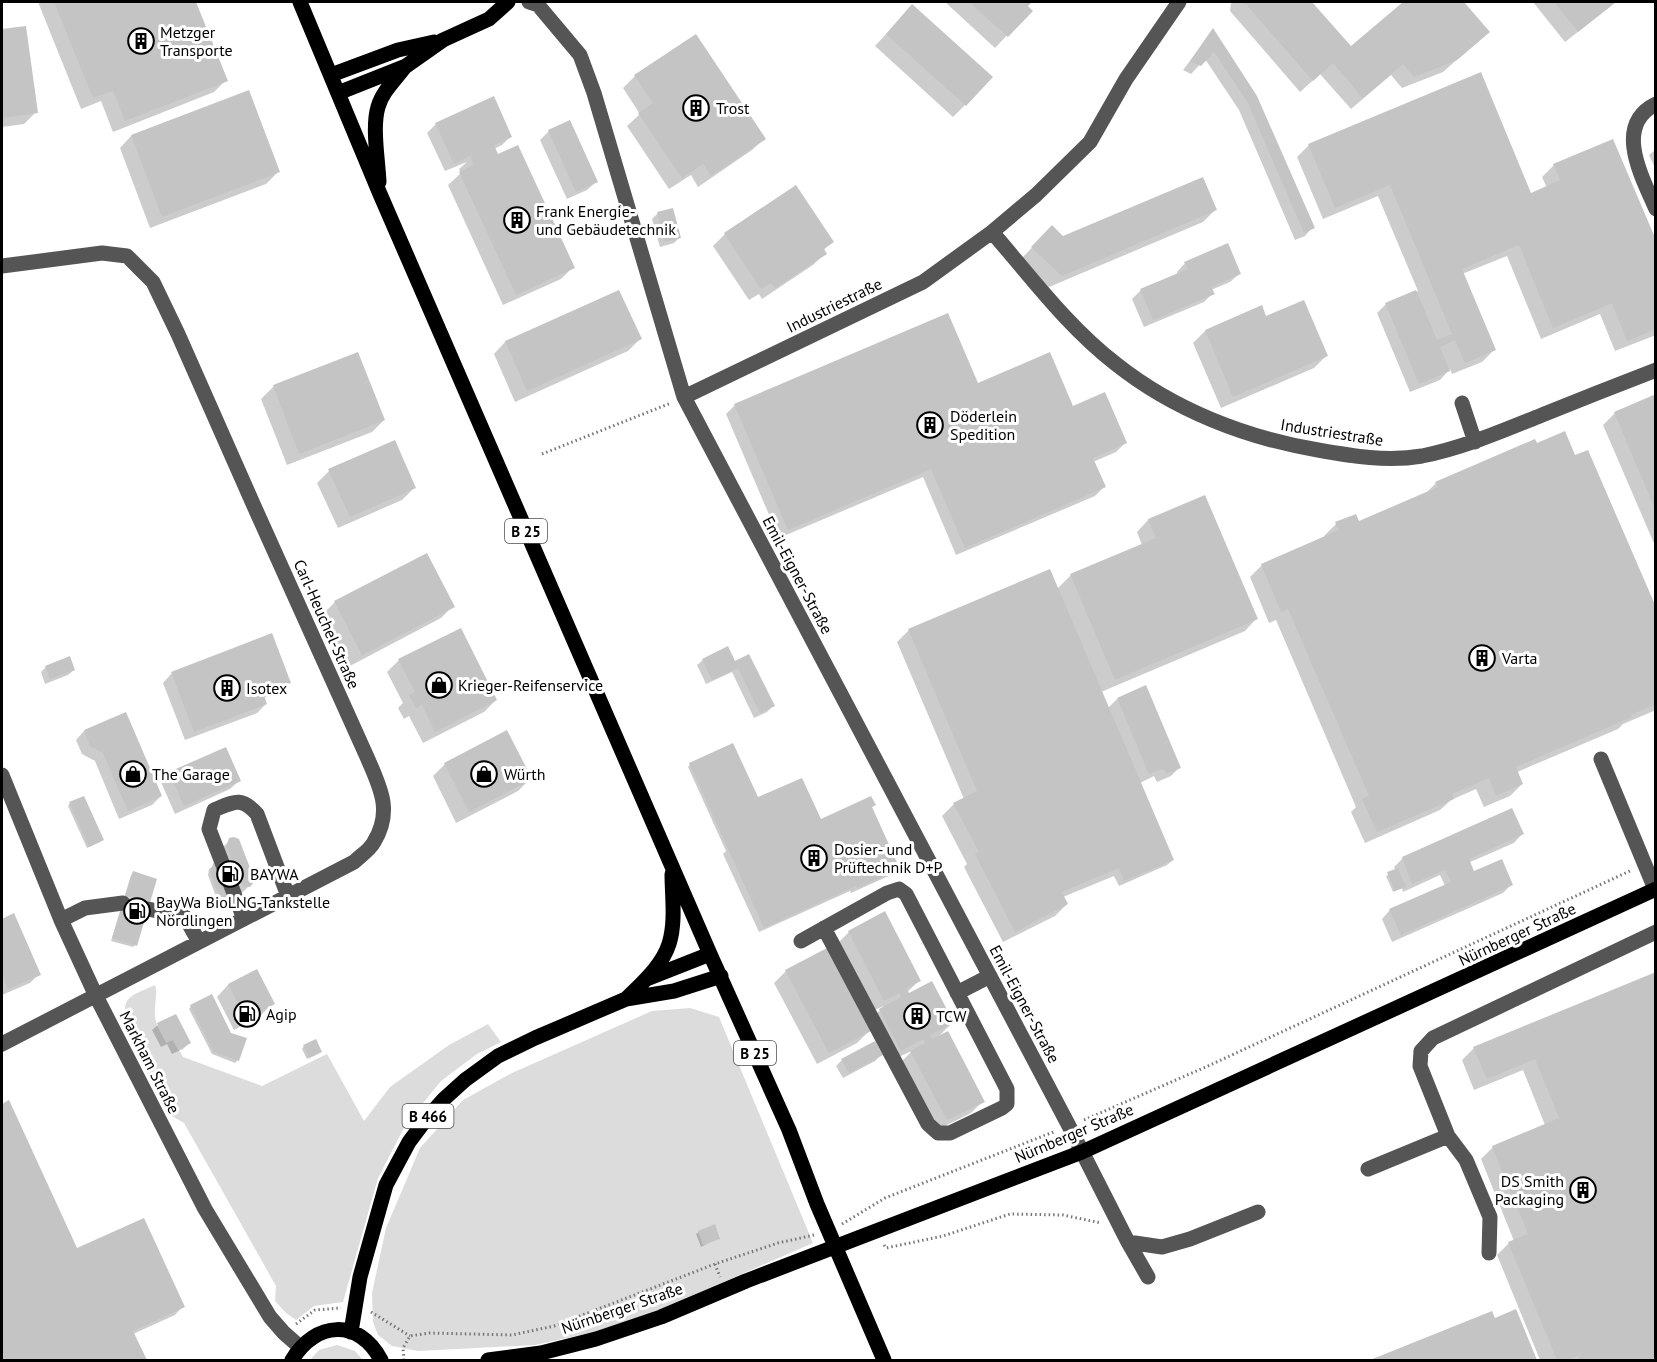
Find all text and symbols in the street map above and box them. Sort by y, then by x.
place label: Metzger Transporte [160,22,233,60]
building icon: Metzger Transporte [126,26,156,56]
building icon: Trost [681,93,711,123]
place label: Trost [716,98,750,118]
place label: Frank Energie- und Gebäudetechnik [536,201,676,239]
building icon: Frank Energie- und Gebäudetechnik [502,205,532,235]
street label: Industriestraße [783,273,885,337]
place label: Döderlein Spedition [950,406,1017,444]
building icon: Döderlein Spedition [915,410,945,440]
street label: Industriestraße [1279,414,1385,450]
street label: Emil-Eigner-Straße [758,513,838,637]
road number: B 25 [505,519,547,543]
street label: Carl-Heuchel-Straße [289,556,365,692]
building icon: Varta [1467,643,1497,673]
place label: Varta [1501,648,1538,668]
shop icon: Krieger-Reifenservice [424,670,454,700]
building icon: Isotex [212,673,242,703]
place label: Krieger-Reifenservice [458,675,603,695]
place label: Isotex [246,678,287,698]
shop icon: The Garage [118,759,148,789]
shop icon: Würth [469,759,499,789]
place label: The Garage [152,764,230,784]
place label: Würth [504,764,546,784]
place label: Dosier- und Prüftechnik D+P [834,839,943,877]
building icon: Dosier- und Prüftechnik D+P [799,843,829,873]
fuel station icon: BAYWA [215,859,245,889]
place label: BAYWA [250,864,299,884]
place label: BayWa BioLNG-Tankstelle Nördlingen [156,892,330,930]
fuel station icon: BayWa BioLNG-Tankstelle Nördlingen [122,896,152,926]
street label: Nürnberger Straße [1455,898,1579,970]
street label: Emil-Eigner-Straße [985,942,1065,1066]
fuel station icon: Agip [232,999,262,1029]
building icon: TCW [902,1001,932,1031]
place label: Agip [266,1004,297,1024]
place label: TCW [936,1006,967,1026]
street label: Markham Straße [116,1007,184,1117]
road number: B 25 [734,1041,776,1065]
street label: Nürnberger Straße [1012,1099,1136,1167]
road number: B 466 [402,1104,454,1128]
place label: DS Smith Packaging [1495,1171,1564,1209]
building icon: DS Smith Packaging [1568,1175,1598,1205]
street label: Nürnberger Straße [559,1278,685,1338]

